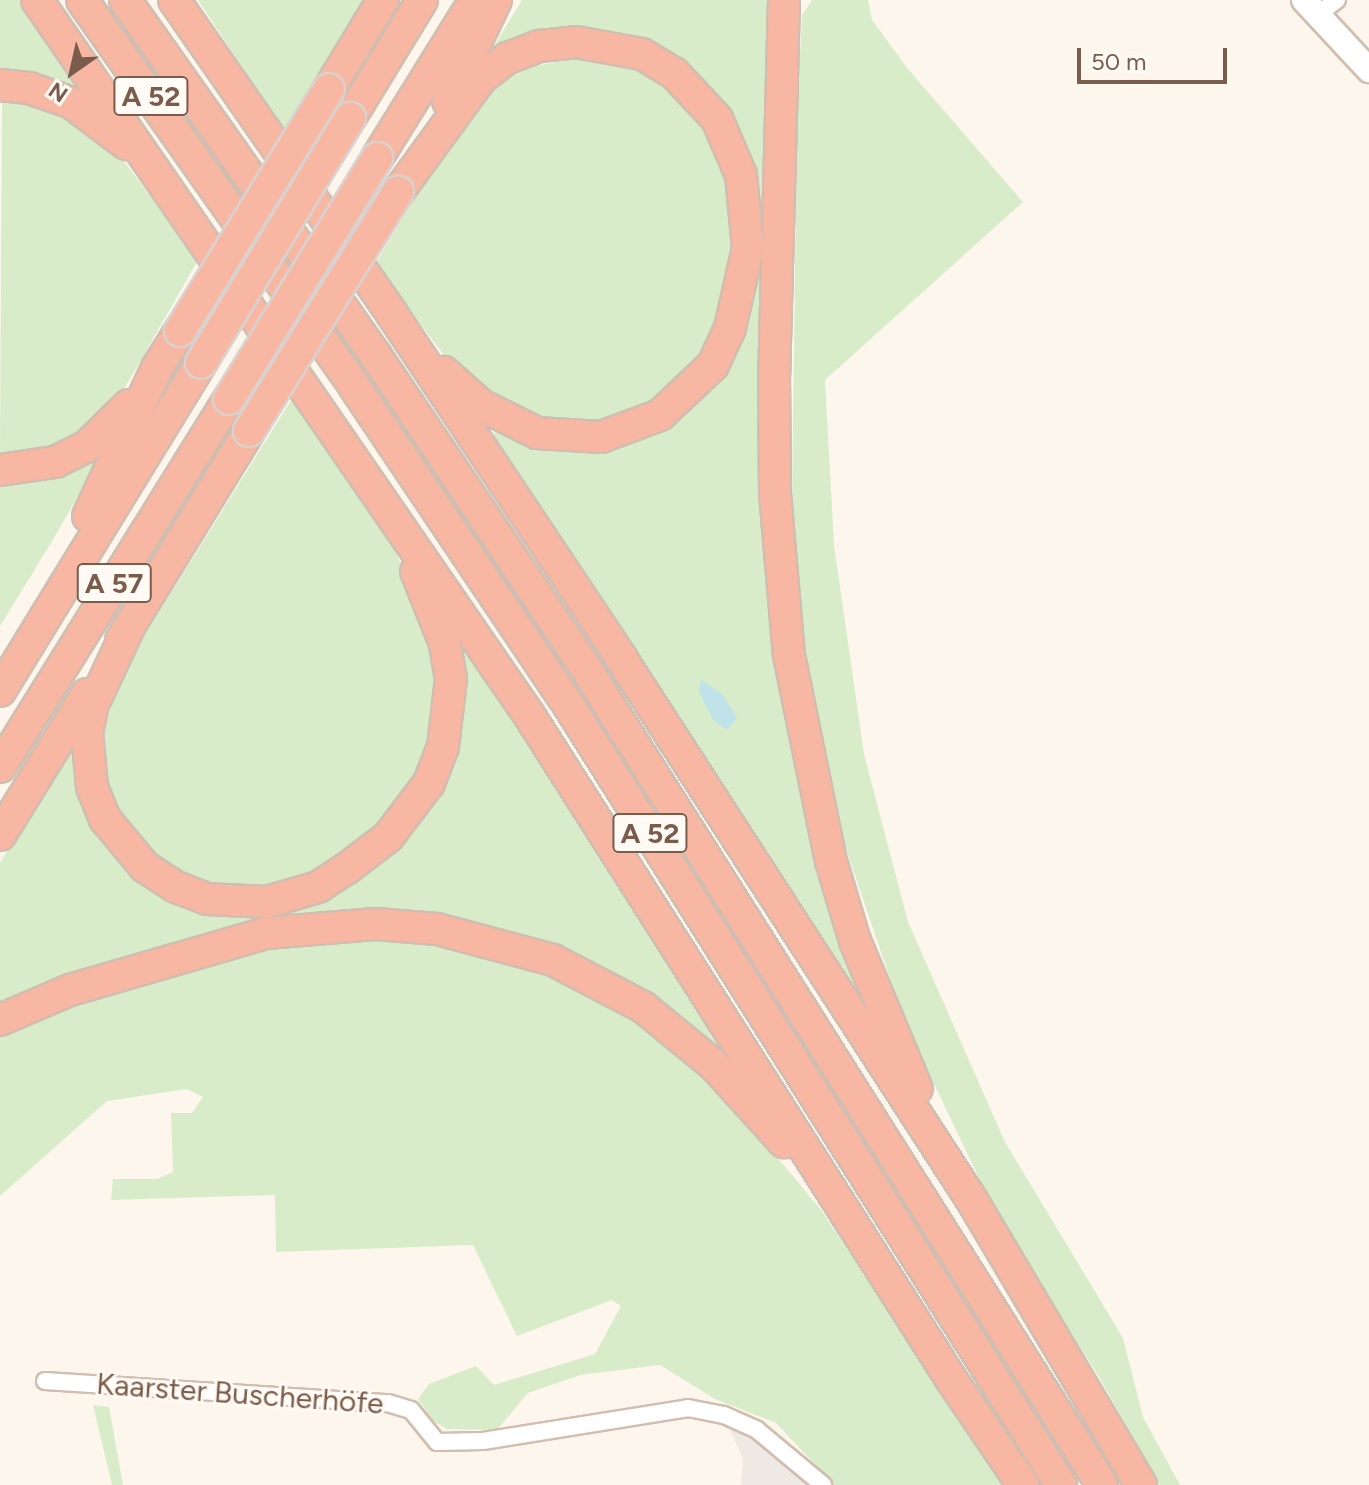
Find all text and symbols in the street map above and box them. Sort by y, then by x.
north arrow [32,32,112,112]
scale bar [1081,32,1231,82]
text: 50 m [1091,47,1147,76]
road number: A 52 [113,72,189,120]
text: N [44,76,73,108]
road number: A 57 [76,559,152,607]
road number: A 52 [612,809,688,857]
street label: Kaarster Buscherhöfe [95,1366,385,1422]

